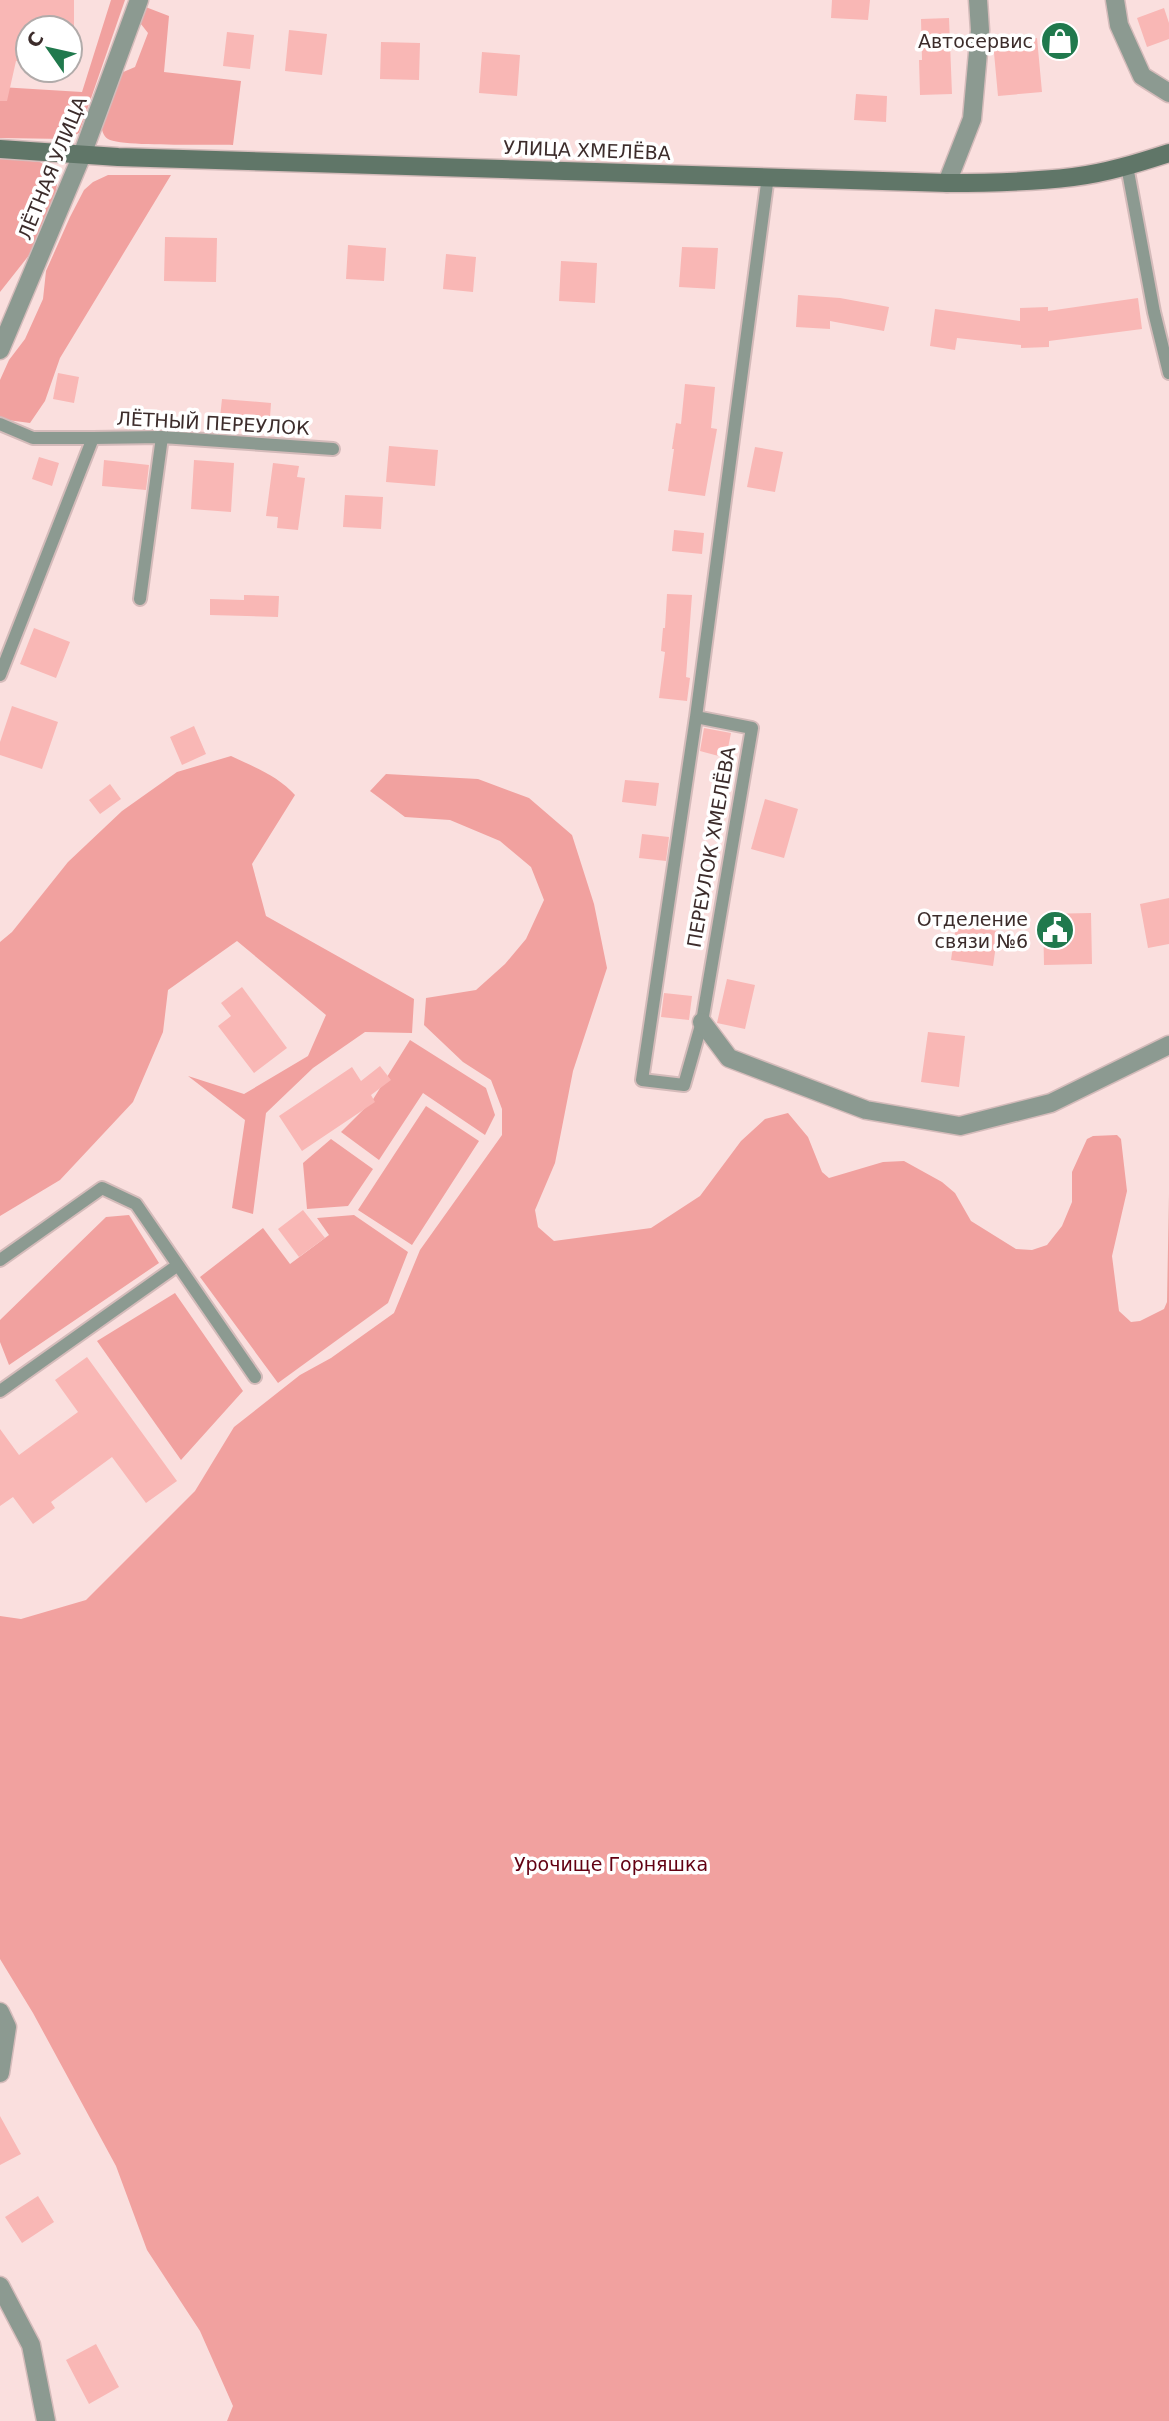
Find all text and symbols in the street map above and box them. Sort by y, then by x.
north arrow [14,14,84,84]
shop icon: Автосервис [1039,20,1081,62]
text: С [22,28,48,51]
place label: Автосервис [918,30,1033,52]
street label: ЛЁТНАЯ УЛИЦА [13,93,91,243]
street label: УЛИЦА ХМЕЛЁВА [503,136,671,164]
street label: ЛЁТНЫЙ ПЕРЕУЛОК [116,407,311,439]
street label: ПЕРЕУЛОК ХМЕЛЁВА [682,745,740,949]
place label: Отделение связи №6 [917,908,1028,952]
public building icon: Отделение связи №6 [1034,909,1076,951]
park label: Урочище Горняшка [514,1853,708,1875]

